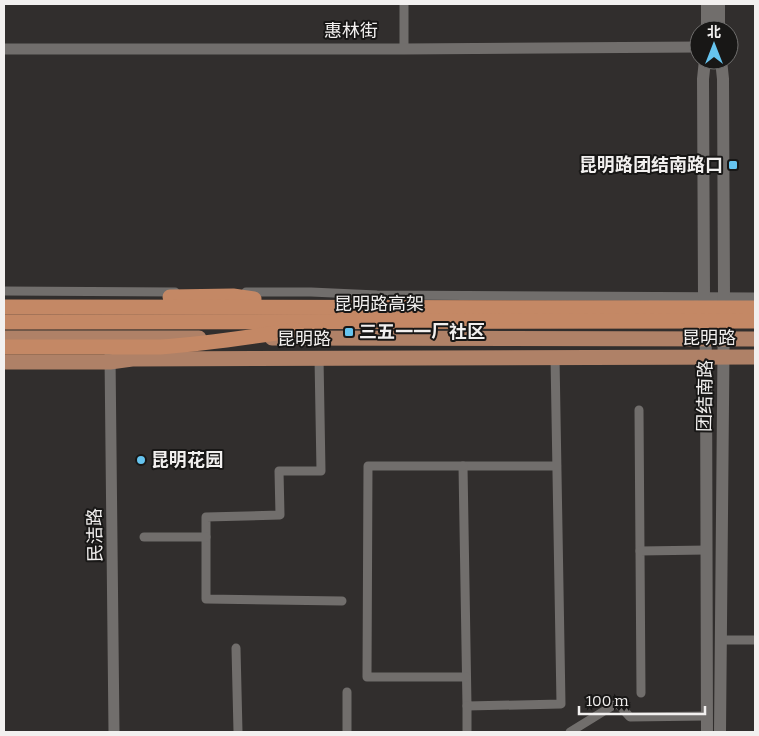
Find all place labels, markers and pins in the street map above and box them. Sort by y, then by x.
place label: 昆明路团结南路口 [579,154,723,176]
marker: 昆明路团结南路口 [727,159,739,171]
place label: 三五一一厂社区 [359,321,485,343]
marker: 三五一一厂社区 [343,326,355,338]
place label: 昆明花园 [151,449,223,471]
marker: 昆明花园 [135,454,147,466]

